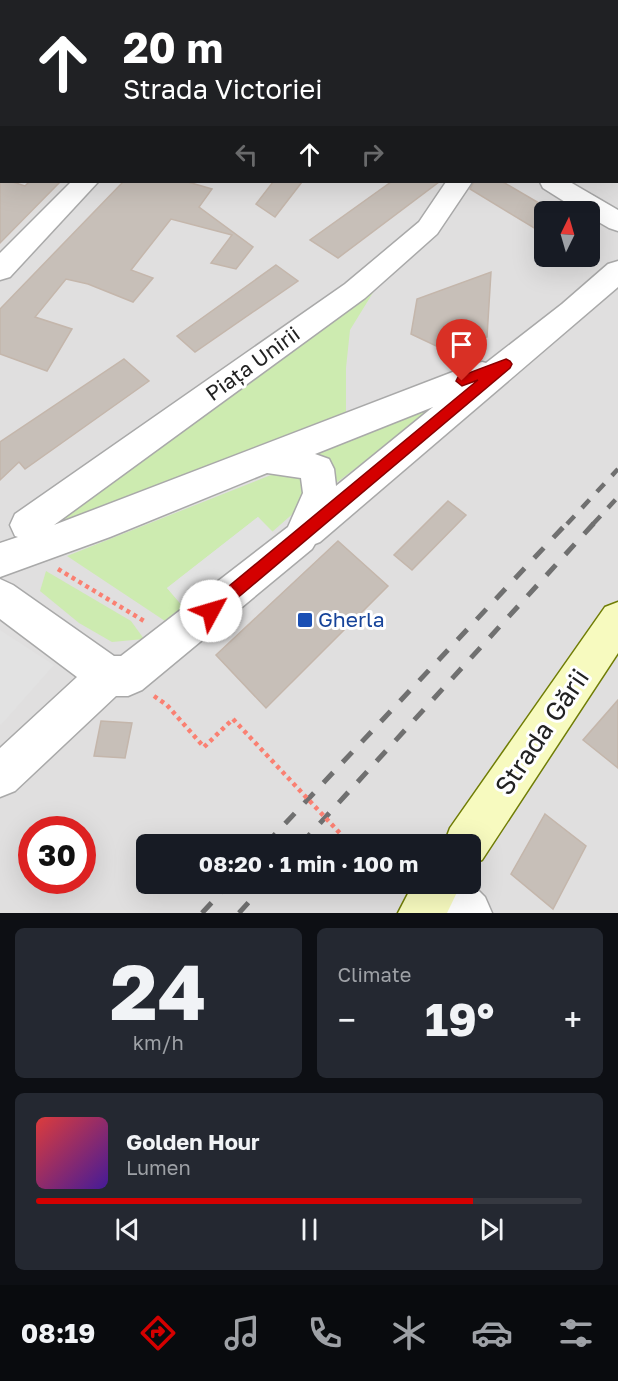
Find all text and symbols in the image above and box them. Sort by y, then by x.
text: 20 m [123,22,223,72]
icon: ahead [24,24,102,102]
text: Strada Victoriei [123,73,322,105]
icon: left [230,138,263,171]
icon: ahead [293,138,326,171]
icon: right [356,138,389,171]
north arrow [534,201,600,267]
map controls [534,201,600,267]
pin [436,319,487,381]
street label: Piața Unirii [200,320,305,406]
icon: arrive [445,328,478,361]
position arrow [179,579,243,643]
place label: Gherla [318,606,385,632]
marker: Gherla [296,611,314,629]
street label: Strada Gării [488,663,595,801]
speed limit sign: 30 [18,816,96,894]
text: 08:20 · 1 min · 100 m [199,850,418,877]
text: 24 [110,944,206,1037]
text: Climate [338,962,411,986]
text: 19° [425,992,494,1046]
text: − [338,1000,356,1039]
text: + [564,1000,582,1039]
text: km/h [133,1030,184,1054]
text: Golden Hour [126,1128,260,1155]
text: Lumen [126,1155,191,1179]
icon: previous [111,1213,144,1246]
icon: pause [293,1213,326,1246]
icon: next [475,1213,508,1246]
icon: directions [137,1312,179,1354]
icon: music [221,1312,263,1354]
icon: phone [304,1312,346,1354]
icon: climate [388,1312,430,1354]
icon: car [471,1312,513,1354]
icon: filters [555,1312,597,1354]
text: 08:19 [21,1317,95,1349]

